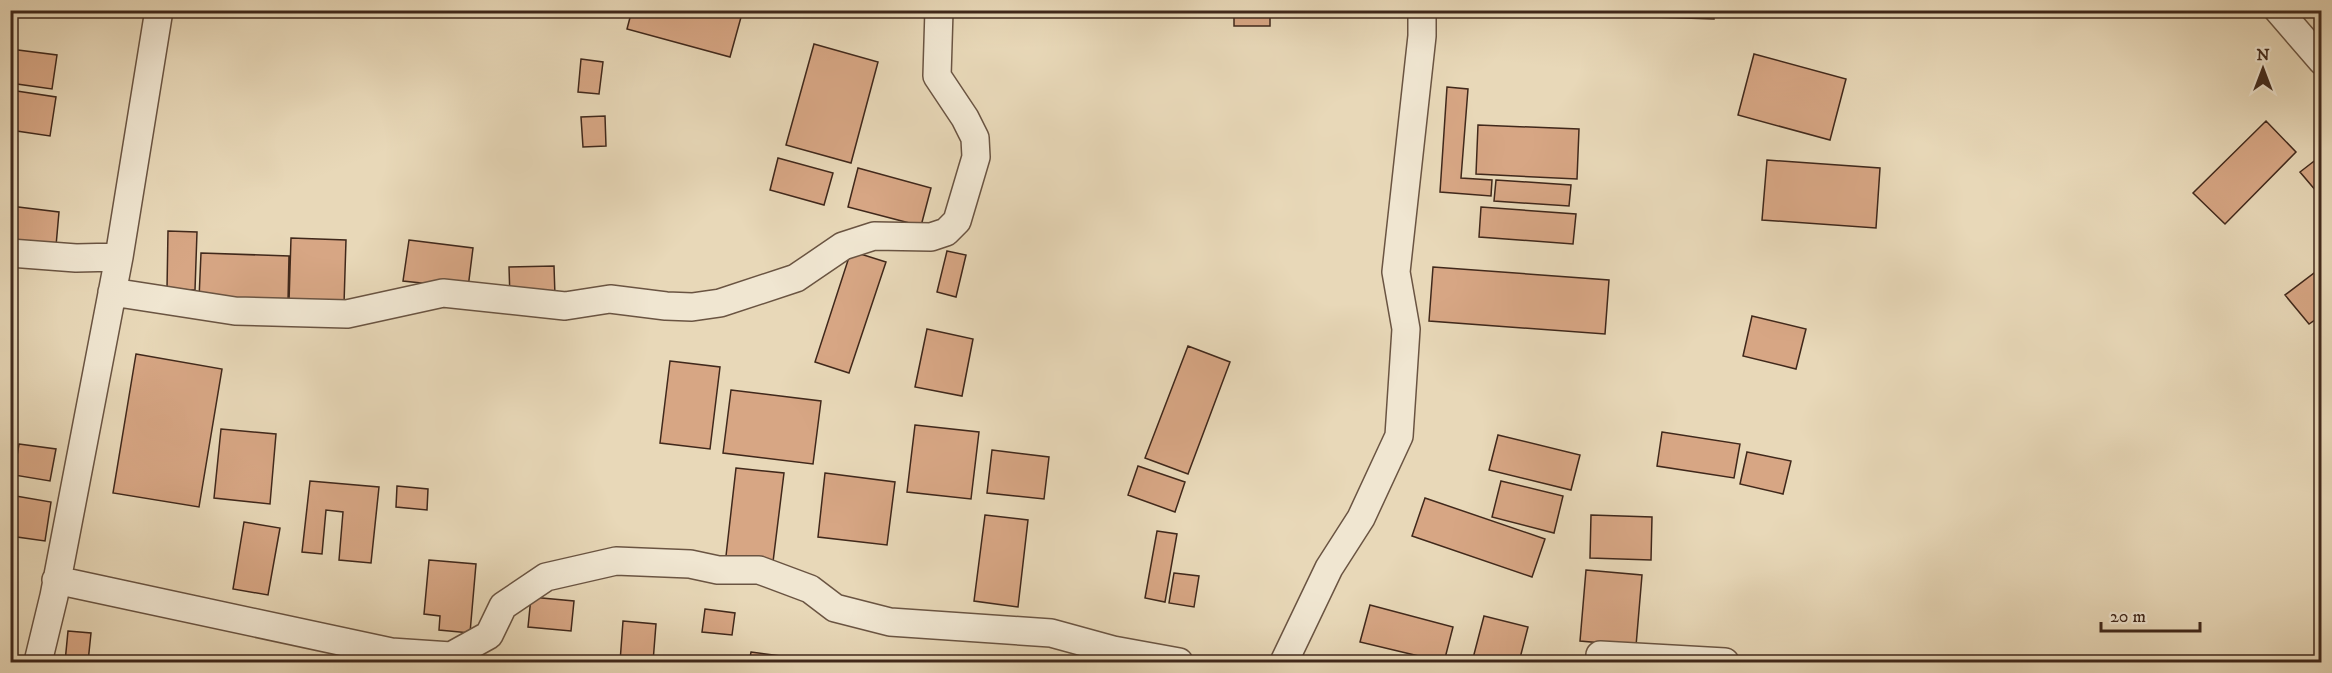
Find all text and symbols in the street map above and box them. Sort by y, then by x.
north arrow [2233,39,2293,99]
text: N [2256,45,2270,65]
scale bar [2101,595,2200,633]
text: 20 m [2110,606,2146,628]

